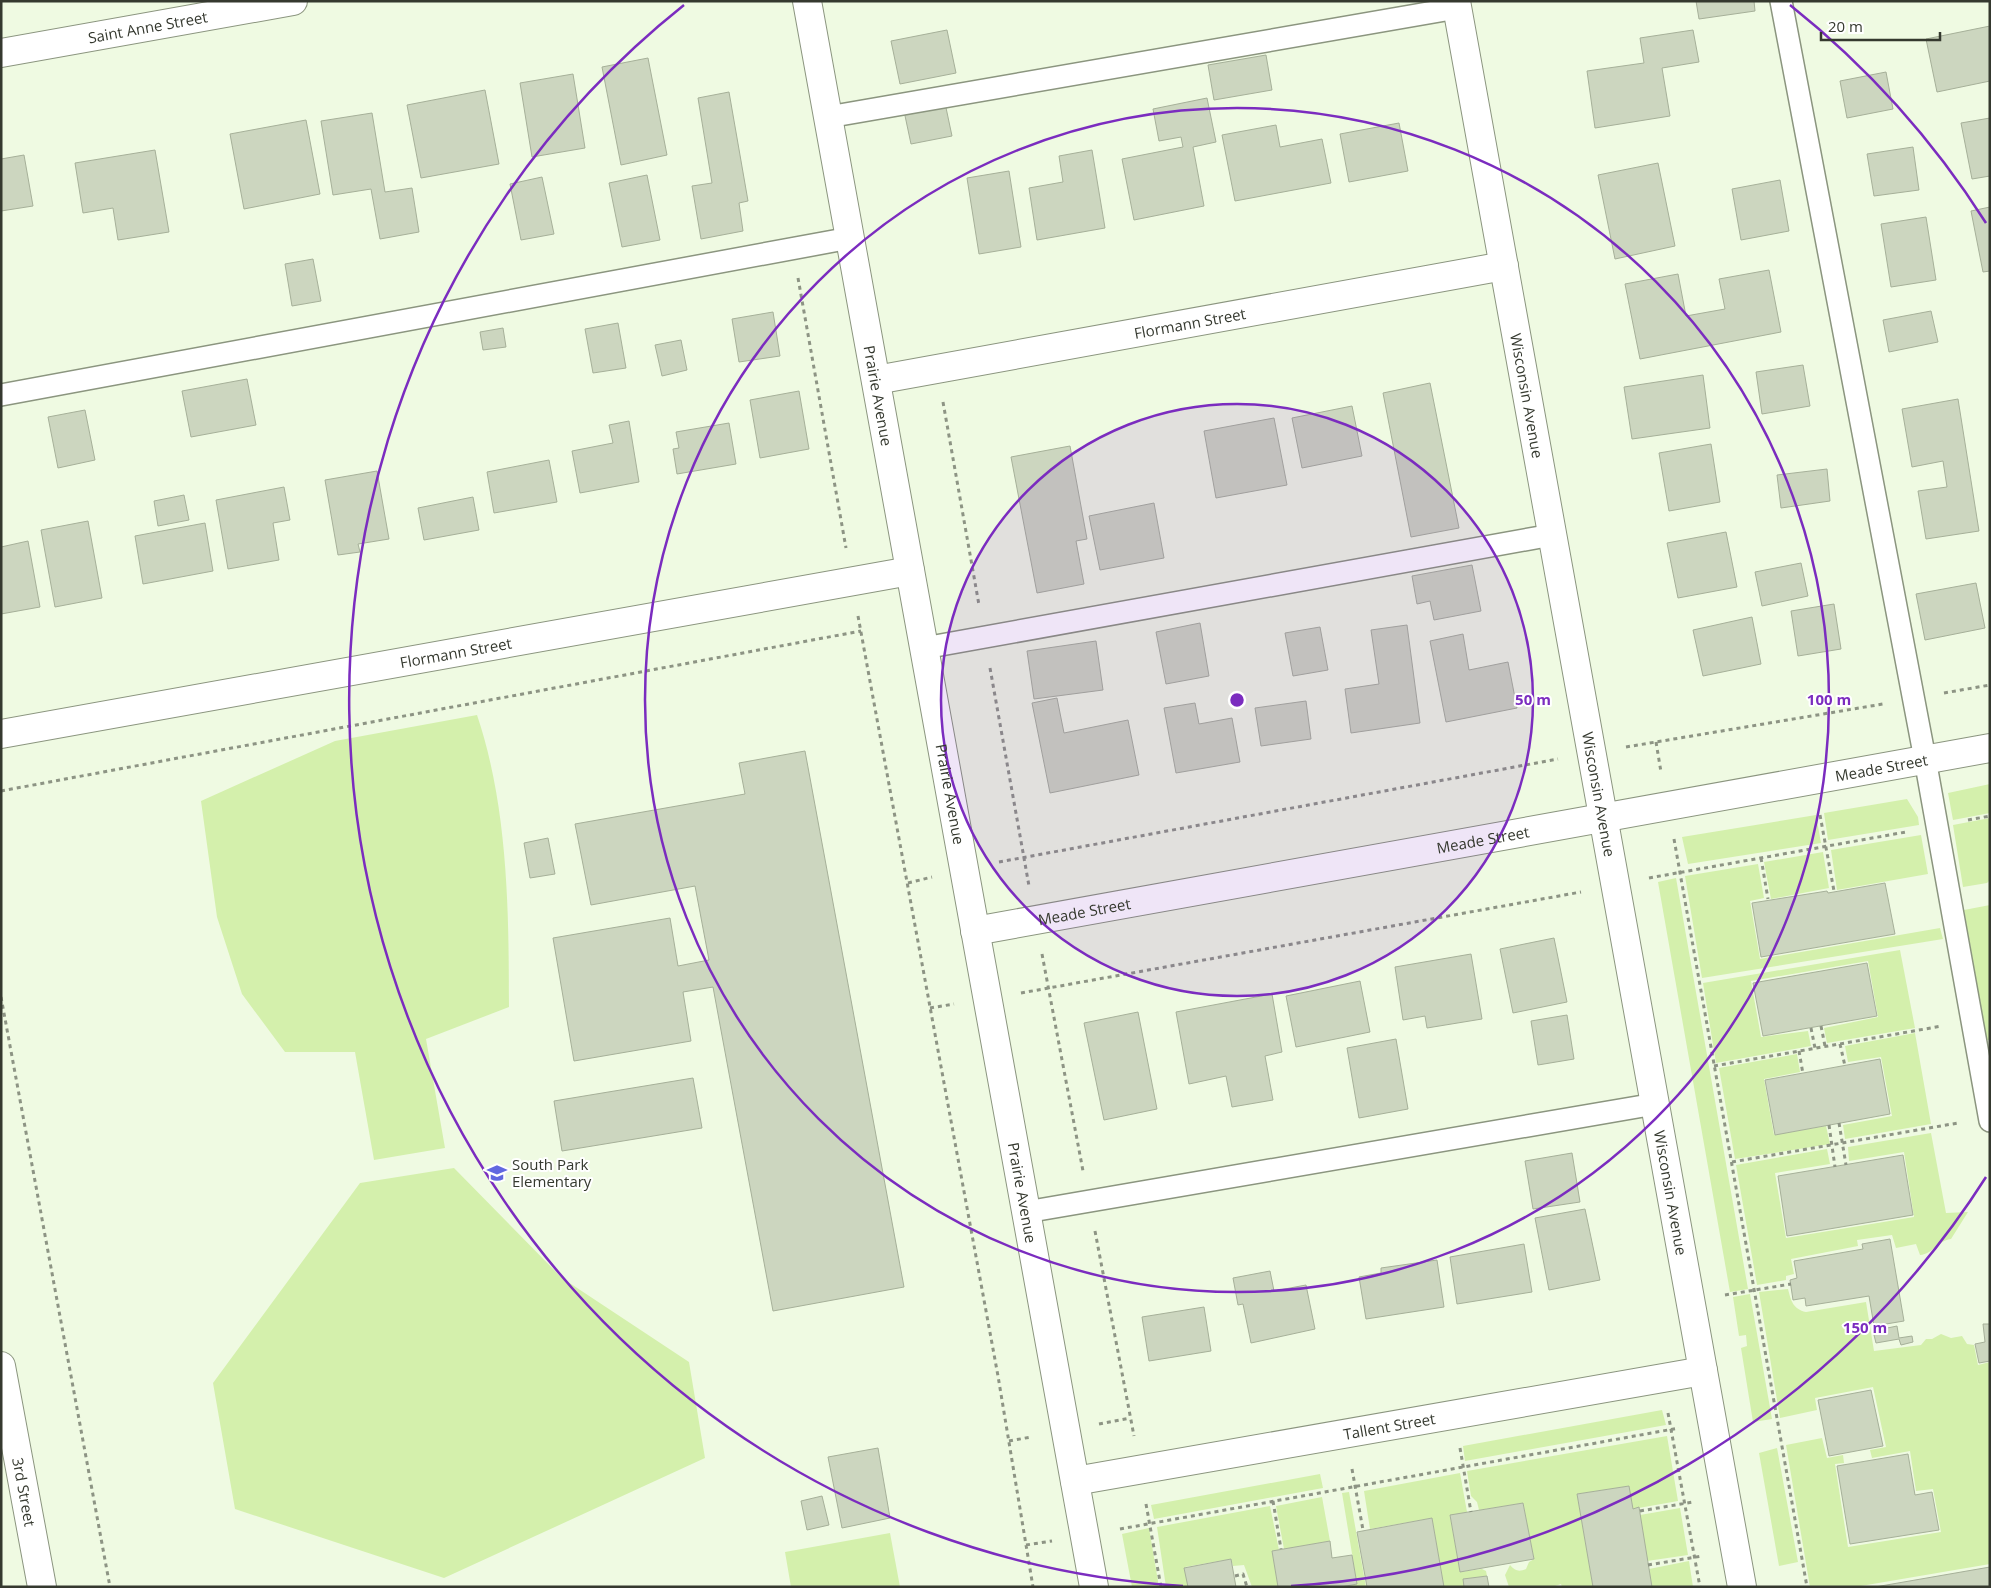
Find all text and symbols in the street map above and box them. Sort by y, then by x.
street label: Saint Anne Street [86,6,209,47]
scale bar [1821,10,1940,42]
text: 20 m [1828,16,1863,36]
street label: Flormann Street [1132,303,1247,343]
street label: Wisconsin Avenue [1506,332,1548,460]
street label: Prairie Avenue [859,344,897,447]
street label: Flormann Street [398,633,513,672]
text: 50 m [1515,689,1551,709]
text: 100 m [1807,689,1851,709]
centre of rings [1228,691,1246,709]
street label: Wisconsin Avenue [1578,730,1620,858]
street label: Prairie Avenue [932,742,969,846]
street label: Meade Street [1833,749,1929,786]
street label: Meade Street [1435,821,1531,858]
street label: Meade Street [1036,893,1132,929]
street label: Wisconsin Avenue [1650,1129,1692,1257]
street label: Prairie Avenue [1004,1141,1042,1245]
place label: South Park Elementary [512,1154,592,1191]
school or university icon: South Park Elementary [486,1162,508,1184]
text: 150 m [1843,1317,1887,1337]
street label: Tallent Street [1342,1408,1437,1444]
street label: 3rd Street [8,1456,41,1528]

